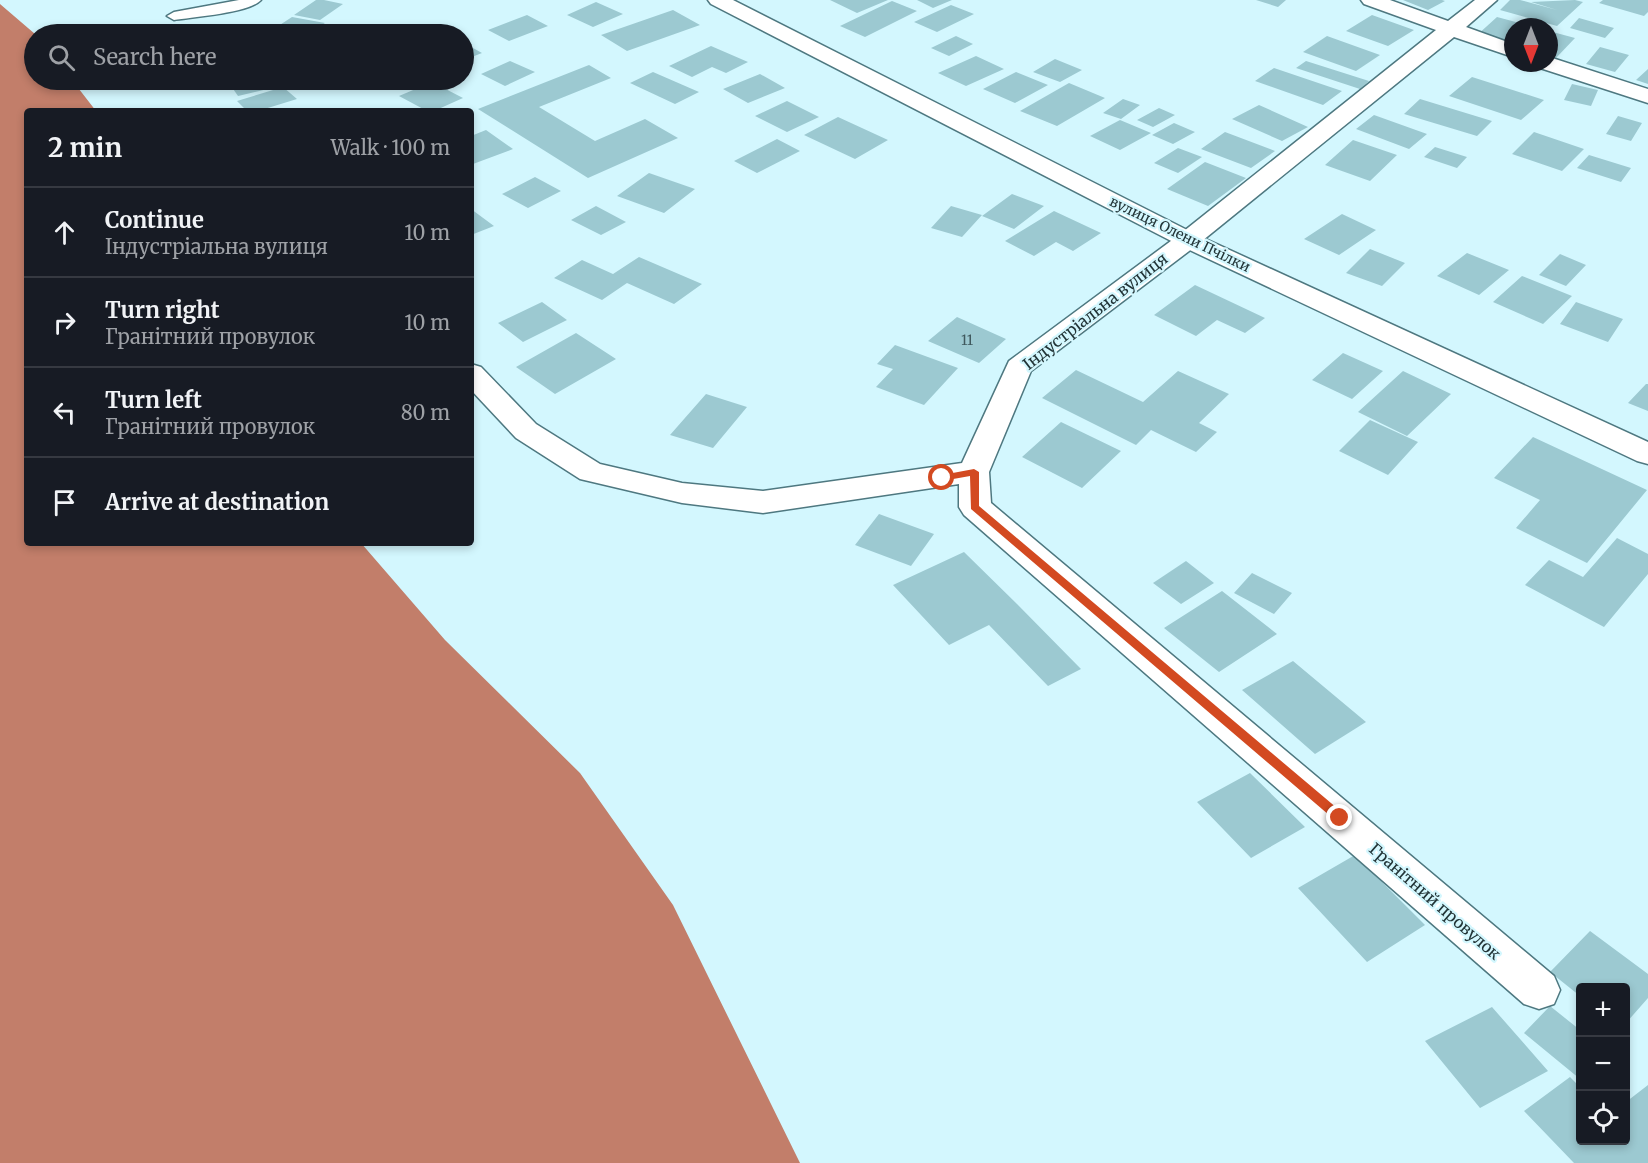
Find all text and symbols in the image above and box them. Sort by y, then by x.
north arrow [1504,18,1558,72]
search box [24,24,474,90]
icon: search [45,41,78,74]
text: Search here [93,43,216,71]
text: 2 min [48,131,122,164]
text: Walk · 100 m [331,135,450,160]
street label: вулиця Олени Пчілки [1107,192,1254,276]
text: Continue [105,206,204,234]
icon: ahead [48,216,81,249]
text: 10 m [404,220,450,245]
text: Індустріальна вулиця [105,234,328,259]
street label: Індустріальна вулиця [1019,248,1171,374]
text: Turn right [105,296,219,324]
icon: right [48,306,81,339]
text: 10 m [404,310,450,335]
text: Гранітний провулок [105,324,315,349]
house number: 11 [961,331,973,349]
text: Turn left [105,386,202,414]
icon: left [48,396,81,429]
text: 80 m [401,400,450,425]
text: Гранітний провулок [105,414,315,439]
route start [928,464,954,490]
icon: arrive [48,486,81,519]
text: Arrive at destination [105,488,329,516]
route end [1326,804,1352,830]
street label: Гранітний провулок [1365,838,1505,964]
map controls [1576,983,1630,1145]
button: + [1576,983,1630,1037]
button: − [1576,1037,1630,1091]
button: locate [1576,1091,1630,1145]

